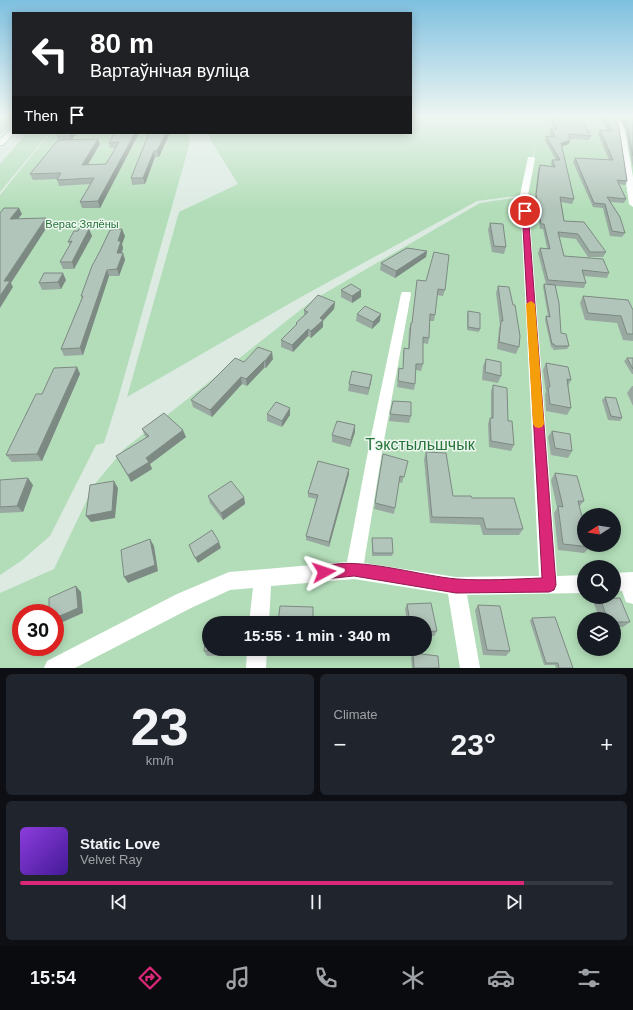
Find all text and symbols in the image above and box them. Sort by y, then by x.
icon: left [24,28,76,80]
text: 80 m [90,28,154,59]
text: Вартаўнічая вуліца [90,61,249,81]
icon: arrive [66,104,88,126]
text: Then [24,107,58,124]
pin [508,194,542,228]
icon: arrive [514,200,536,222]
park label: Верас Зялёны [45,218,119,230]
park label: Тэкстыльшчык [365,436,476,453]
north arrow [577,508,621,552]
map controls [577,508,621,656]
position arrow [303,551,345,593]
button: search [577,560,621,604]
speed limit sign: 30 [12,604,64,656]
button: layers [577,612,621,656]
text: 15:55 · 1 min · 340 m [244,627,390,644]
text: 23 [131,698,189,756]
text: Climate [334,707,378,722]
text: 23° [451,728,496,761]
text: − [334,732,346,757]
text: + [600,732,613,757]
text: km/h [146,753,174,768]
text: Static Love [80,835,160,852]
text: Velvet Ray [80,852,142,867]
icon: previous [108,891,130,913]
icon: pause [305,891,327,913]
icon: next [503,891,525,913]
icon: directions [136,964,164,992]
icon: music [224,964,252,992]
icon: phone [312,964,340,992]
icon: climate [399,964,427,992]
icon: car [487,964,515,992]
icon: filters [575,964,603,992]
text: 15:54 [30,968,76,988]

